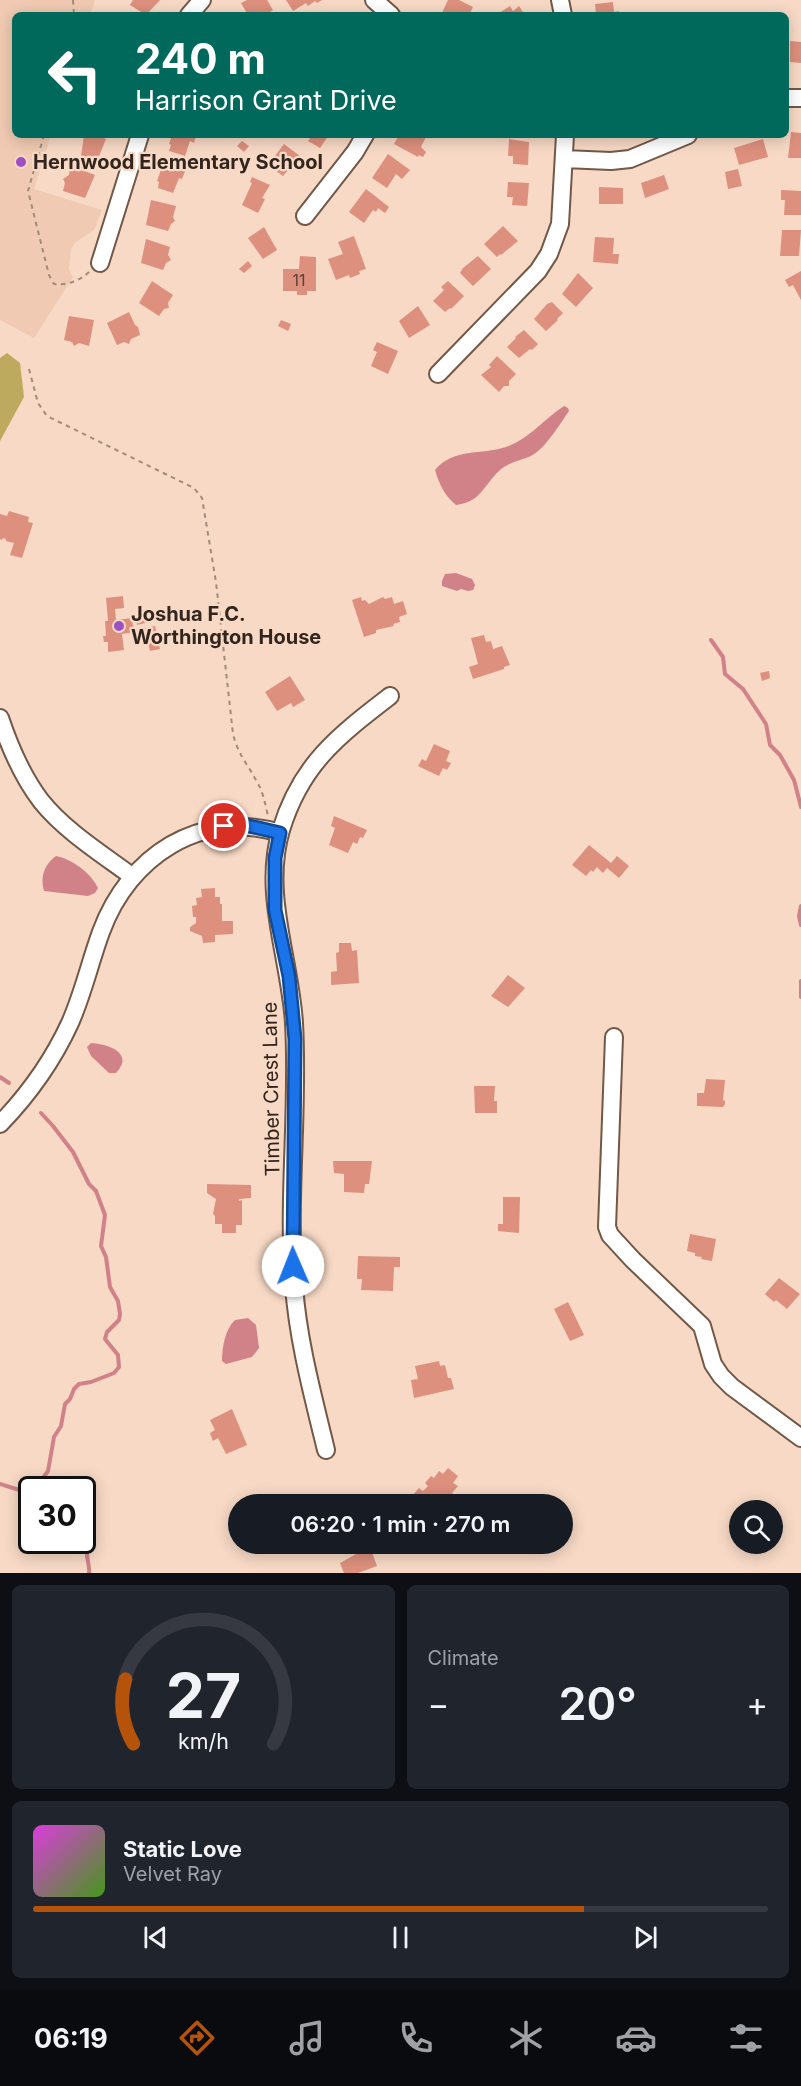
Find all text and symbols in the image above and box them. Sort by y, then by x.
text: 240 m [135,33,266,84]
icon: left [36,36,114,114]
text: Harrison Grant Drive [135,84,397,117]
place label: Hernwood Elementary School [33,150,323,174]
marker: Hernwood Elementary School [14,155,28,169]
house number: 11 [292,270,306,290]
place label: Joshua F.C. Worthington House [131,602,321,649]
marker: Joshua F.C. Worthington House [112,619,126,633]
pin [198,800,249,851]
icon: arrive [207,809,240,842]
street label: Timber Crest Lane [257,1002,285,1176]
position arrow [261,1234,325,1298]
speed limit sign: 30 [18,1476,96,1554]
map controls [729,1500,783,1554]
button: search [729,1500,783,1554]
text: 06:20 · 1 min · 270 m [291,1511,510,1537]
text: Climate [428,1646,499,1670]
text: 27 [165,1658,241,1733]
text: 20° [559,1676,637,1731]
text: − [428,1684,449,1724]
text: + [746,1684,768,1724]
text: km/h [178,1728,229,1754]
text: Static Love [123,1836,242,1862]
text: Velvet Ray [123,1862,222,1886]
icon: previous [139,1921,172,1954]
icon: pause [384,1921,417,1954]
icon: next [629,1921,662,1954]
icon: directions [176,2017,218,2059]
icon: music [286,2017,328,2059]
icon: phone [395,2017,437,2059]
icon: climate [505,2017,547,2059]
icon: car [615,2017,657,2059]
icon: filters [725,2017,767,2059]
text: 06:19 [34,2022,108,2055]

